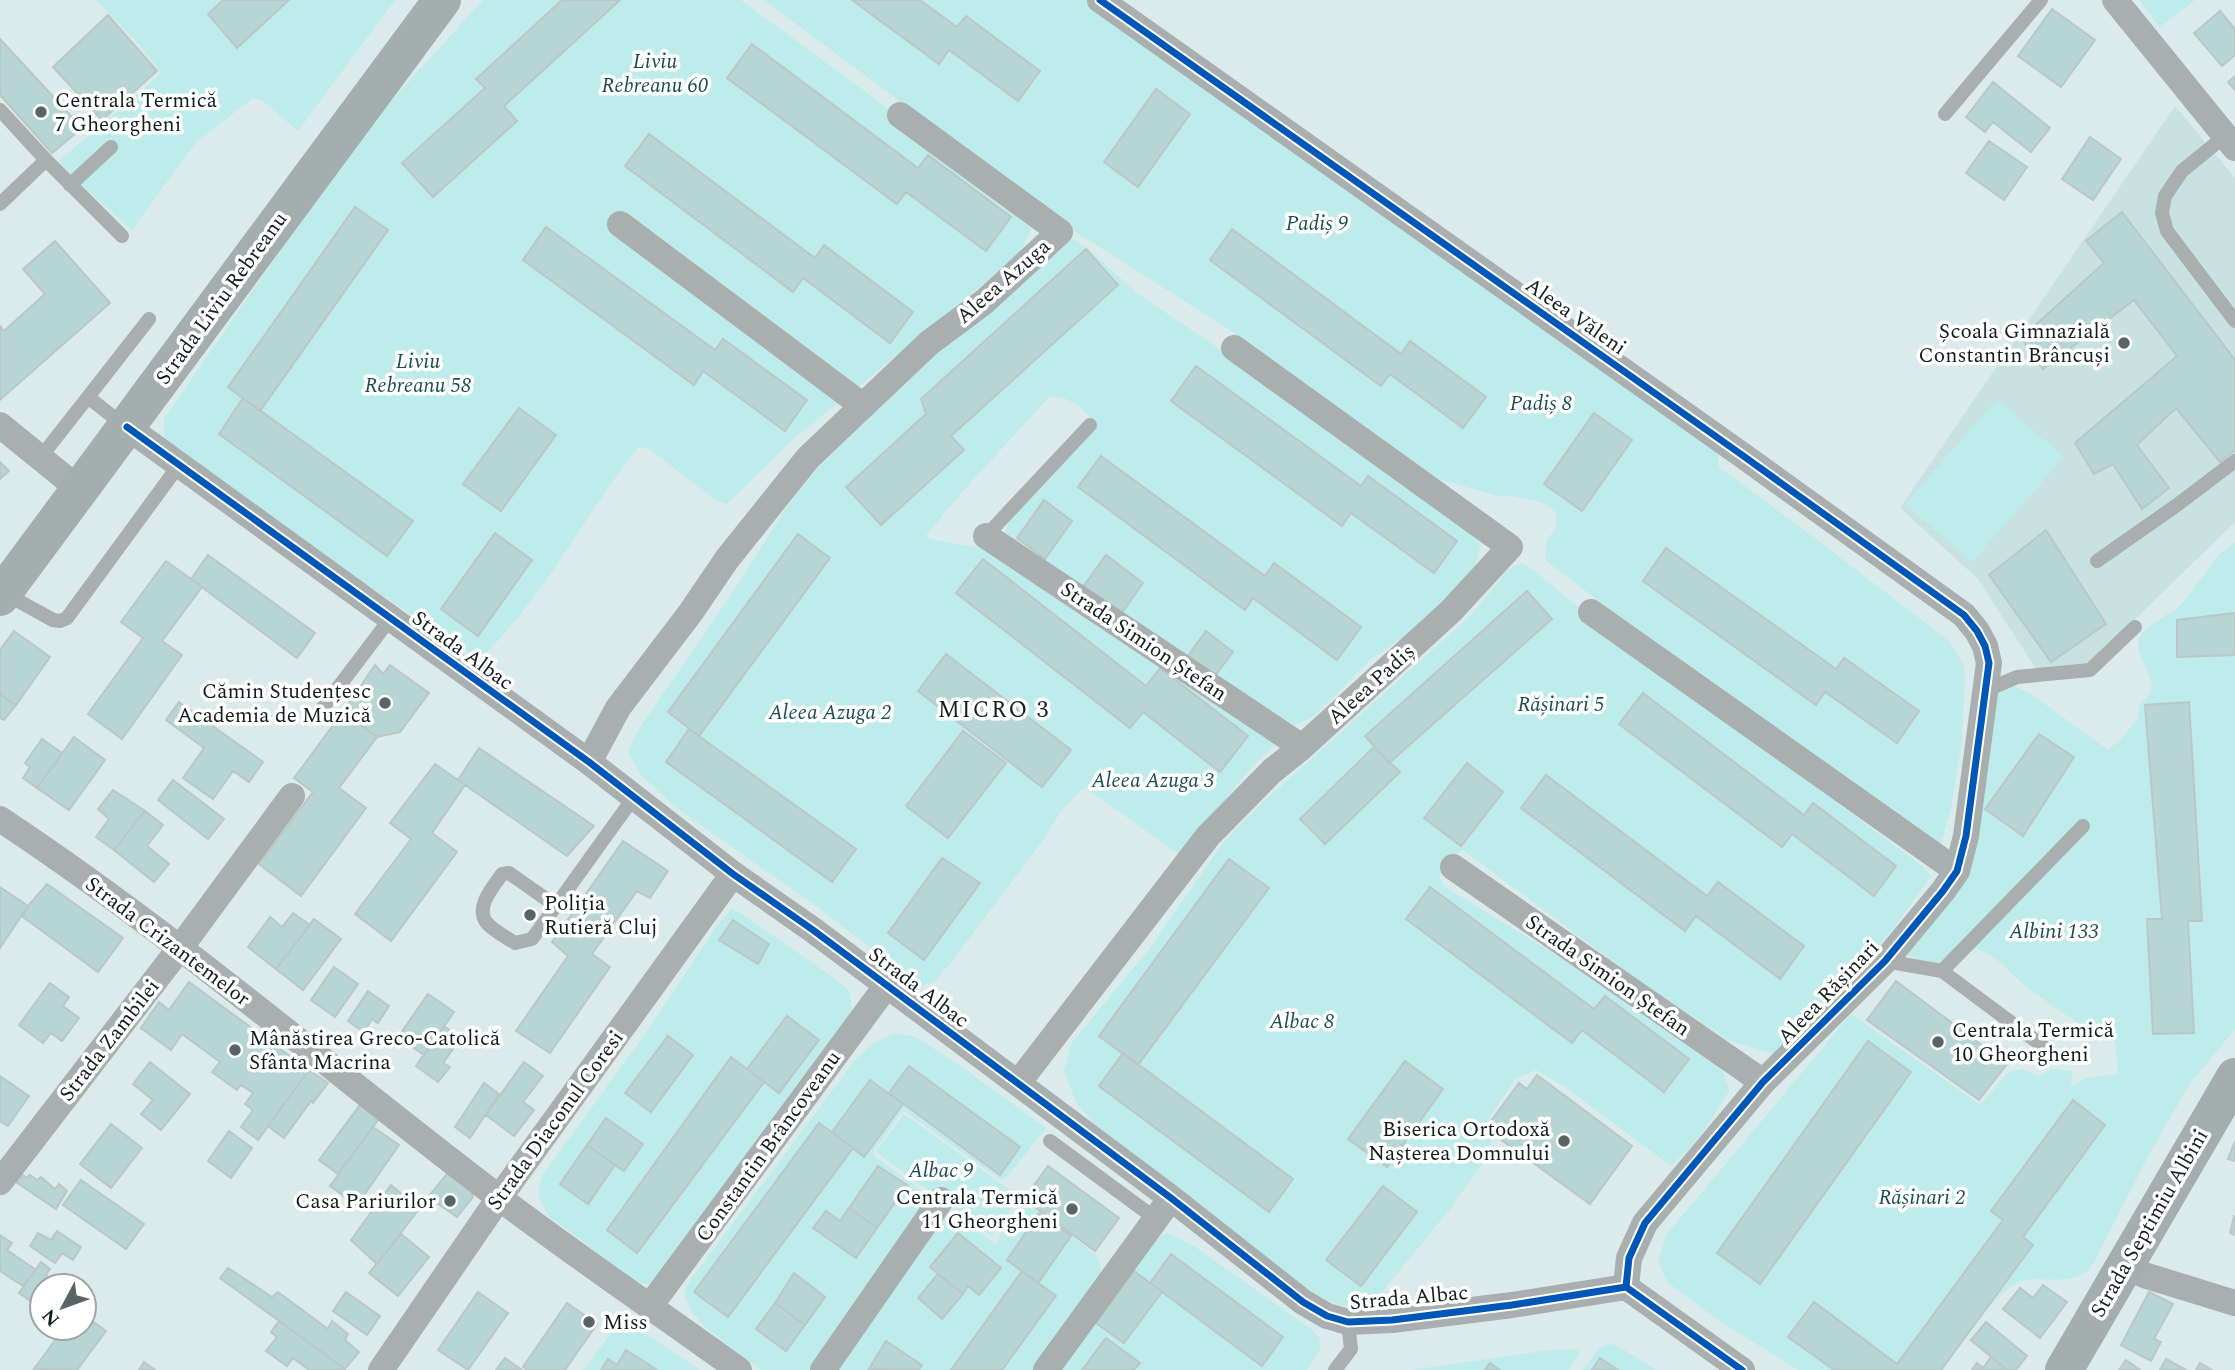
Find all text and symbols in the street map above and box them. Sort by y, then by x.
park label: Liviu Rebreanu 60 [602,46,709,102]
place label: Centrala Termică 7 Gheorgheni [55,85,218,141]
marker: Centrala Termică 7 Gheorgheni [33,104,49,120]
street label: Strada Liviu Rebreanu [148,205,296,392]
park label: Padiș 9 [1286,208,1348,240]
street label: Aleea Azuga [949,231,1059,332]
street label: Aleea Văleni [1518,270,1633,364]
place label: Școala Gimnazială Constantin Brâncuși [1919,316,2111,372]
marker: Școala Gimnazială Constantin Brâncuși [2116,335,2132,351]
park label: Liviu Rebreanu 58 [365,346,472,402]
park label: Padiș 8 [1510,388,1572,420]
street label: Strada Simion Ștefan [1054,574,1233,710]
street label: Strada Albac [405,603,520,699]
street label: Aleea Padiș [1321,637,1423,733]
place label: Cămin Studențesc Academia de Muzică [177,676,372,732]
park label: Rășinari 5 [1517,689,1605,721]
district label: MICRO 3 [938,693,1050,728]
marker: Cămin Studențesc Academia de Muzică [377,695,393,711]
park label: Aleea Azuga 2 [767,697,892,729]
park label: Aleea Azuga 3 [1090,765,1215,797]
street label: Strada Crizantemelor [78,869,257,1015]
place label: Poliția Rutieră Cluj [544,888,658,944]
marker: Poliția Rutieră Cluj [522,907,538,923]
street label: Strada Simion Ștefan [1518,907,1696,1045]
park label: Albini 133 [2008,916,2099,948]
street label: Aleea Rășinari [1770,933,1887,1052]
street label: Strada Albac [861,939,976,1036]
street label: Strada Zambilei [52,972,168,1109]
park label: Albac 8 [1269,1006,1334,1038]
place label: Centrala Termică 10 Gheorgheni [1952,1015,2115,1071]
place label: Mânăstirea Greco-Catolică Sfânta Macrina [249,1023,501,1079]
street label: Strada Diaconul Coresi [479,1024,632,1217]
marker: Centrala Termică 10 Gheorgheni [1930,1034,1946,1050]
marker: Mânăstirea Greco-Catolică Sfânta Macrina [227,1042,243,1058]
street label: Constantin Brâncoveanu [688,1044,849,1249]
place label: Biserica Ortodoxă Nașterea Domnului [1368,1114,1551,1170]
street label: Strada Septimiu Albini [2083,1123,2217,1324]
marker: Biserica Ortodoxă Nașterea Domnului [1556,1133,1572,1149]
park label: Albac 9 [908,1155,973,1187]
place label: Centrala Termică 11 Gheorgheni [896,1182,1059,1238]
park label: Rășinari 2 [1878,1182,1966,1214]
place label: Casa Pariurilor [295,1186,436,1218]
marker: Casa Pariurilor [442,1193,458,1209]
marker: Centrala Termică 11 Gheorgheni [1064,1201,1080,1217]
north arrow [28,1272,98,1342]
street label: Strada Albac [1348,1277,1470,1319]
text: N [35,1302,67,1333]
place label: Miss [603,1307,648,1339]
marker: Miss [581,1314,597,1330]

